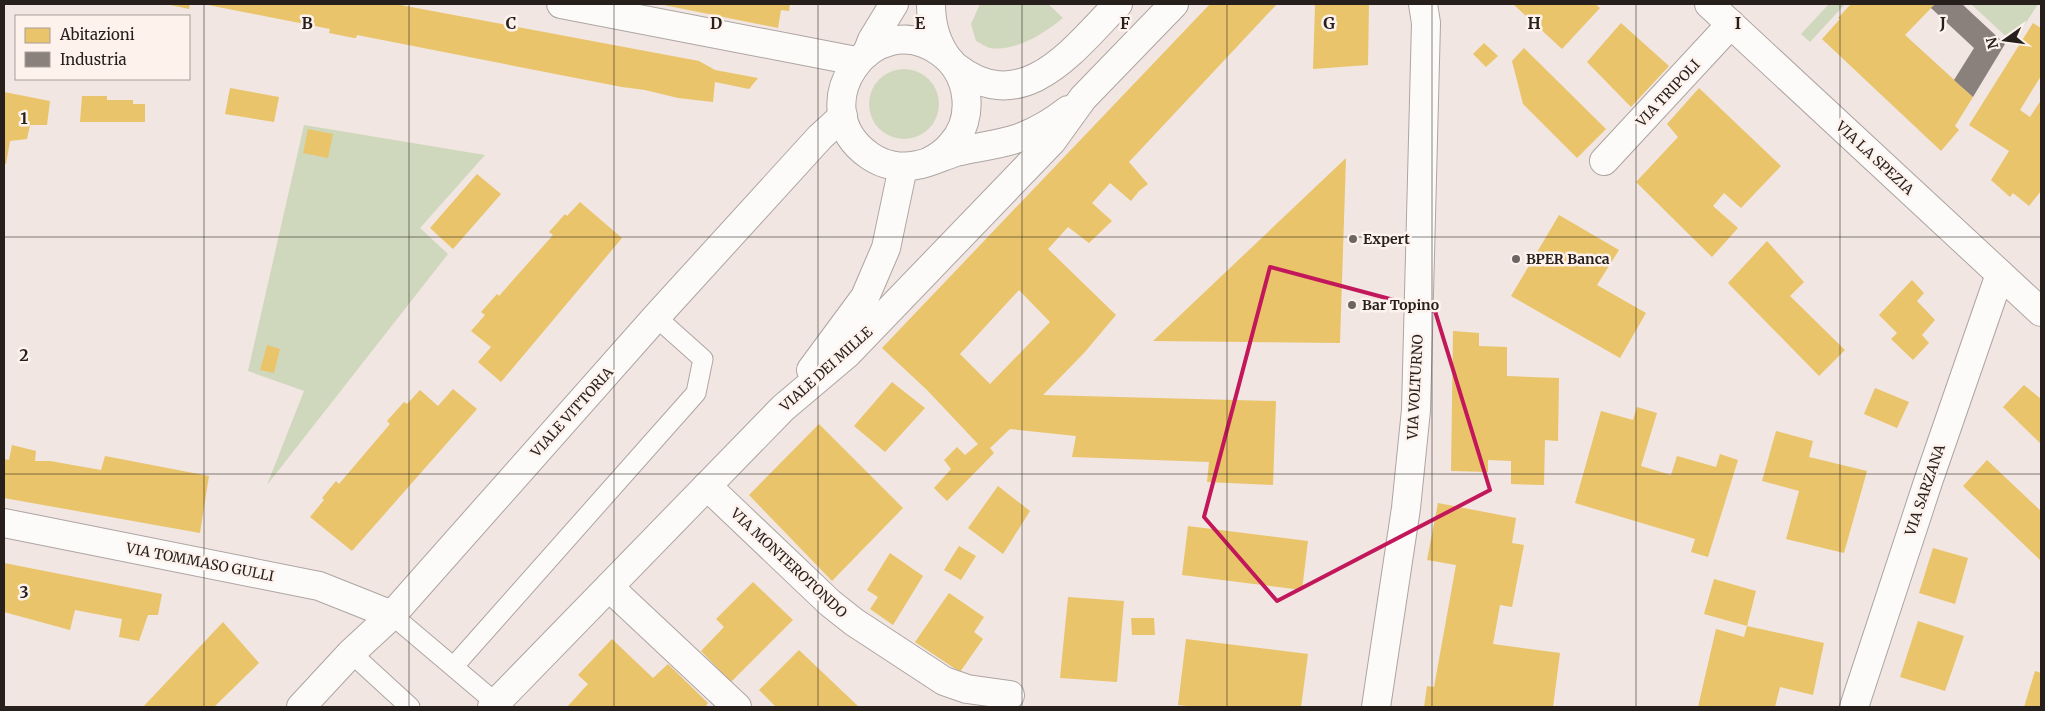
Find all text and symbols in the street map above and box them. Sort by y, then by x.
text: B [301,13,313,33]
text: C [506,13,516,33]
text: D [710,13,722,33]
text: E [915,13,926,33]
text: F [1120,13,1130,33]
text: G [1323,13,1335,33]
text: H [1527,13,1541,33]
text: I [1735,13,1741,33]
text: J [1939,13,1946,33]
legend [15,15,190,80]
north arrow [1980,15,2030,65]
text: Abitazioni [59,25,135,44]
text: N [1982,36,2002,51]
text: Industria [60,50,127,69]
street label: VIA TRIPOLI [1632,56,1704,131]
text: 1 [20,108,28,128]
street label: VIA LA SPEZIA [1831,117,1918,199]
place label: Expert [1363,230,1410,248]
marker: Expert [1347,233,1359,245]
place label: BPER Banca [1526,250,1610,268]
marker: BPER Banca [1510,253,1522,265]
place label: Bar Topino [1362,296,1439,314]
marker: Bar Topino [1346,299,1358,311]
street label: VIALE DEI MILLE [775,323,876,416]
street label: VIA VOLTURNO [1403,334,1427,441]
text: 2 [19,345,29,365]
street label: VIALE VITTORIA [526,363,617,461]
street label: VIA SARZANA [1901,442,1949,539]
street label: VIA MONTEROTONDO [726,504,851,622]
street label: VIA TOMMASO GULLI [123,539,276,585]
text: 3 [19,582,29,602]

